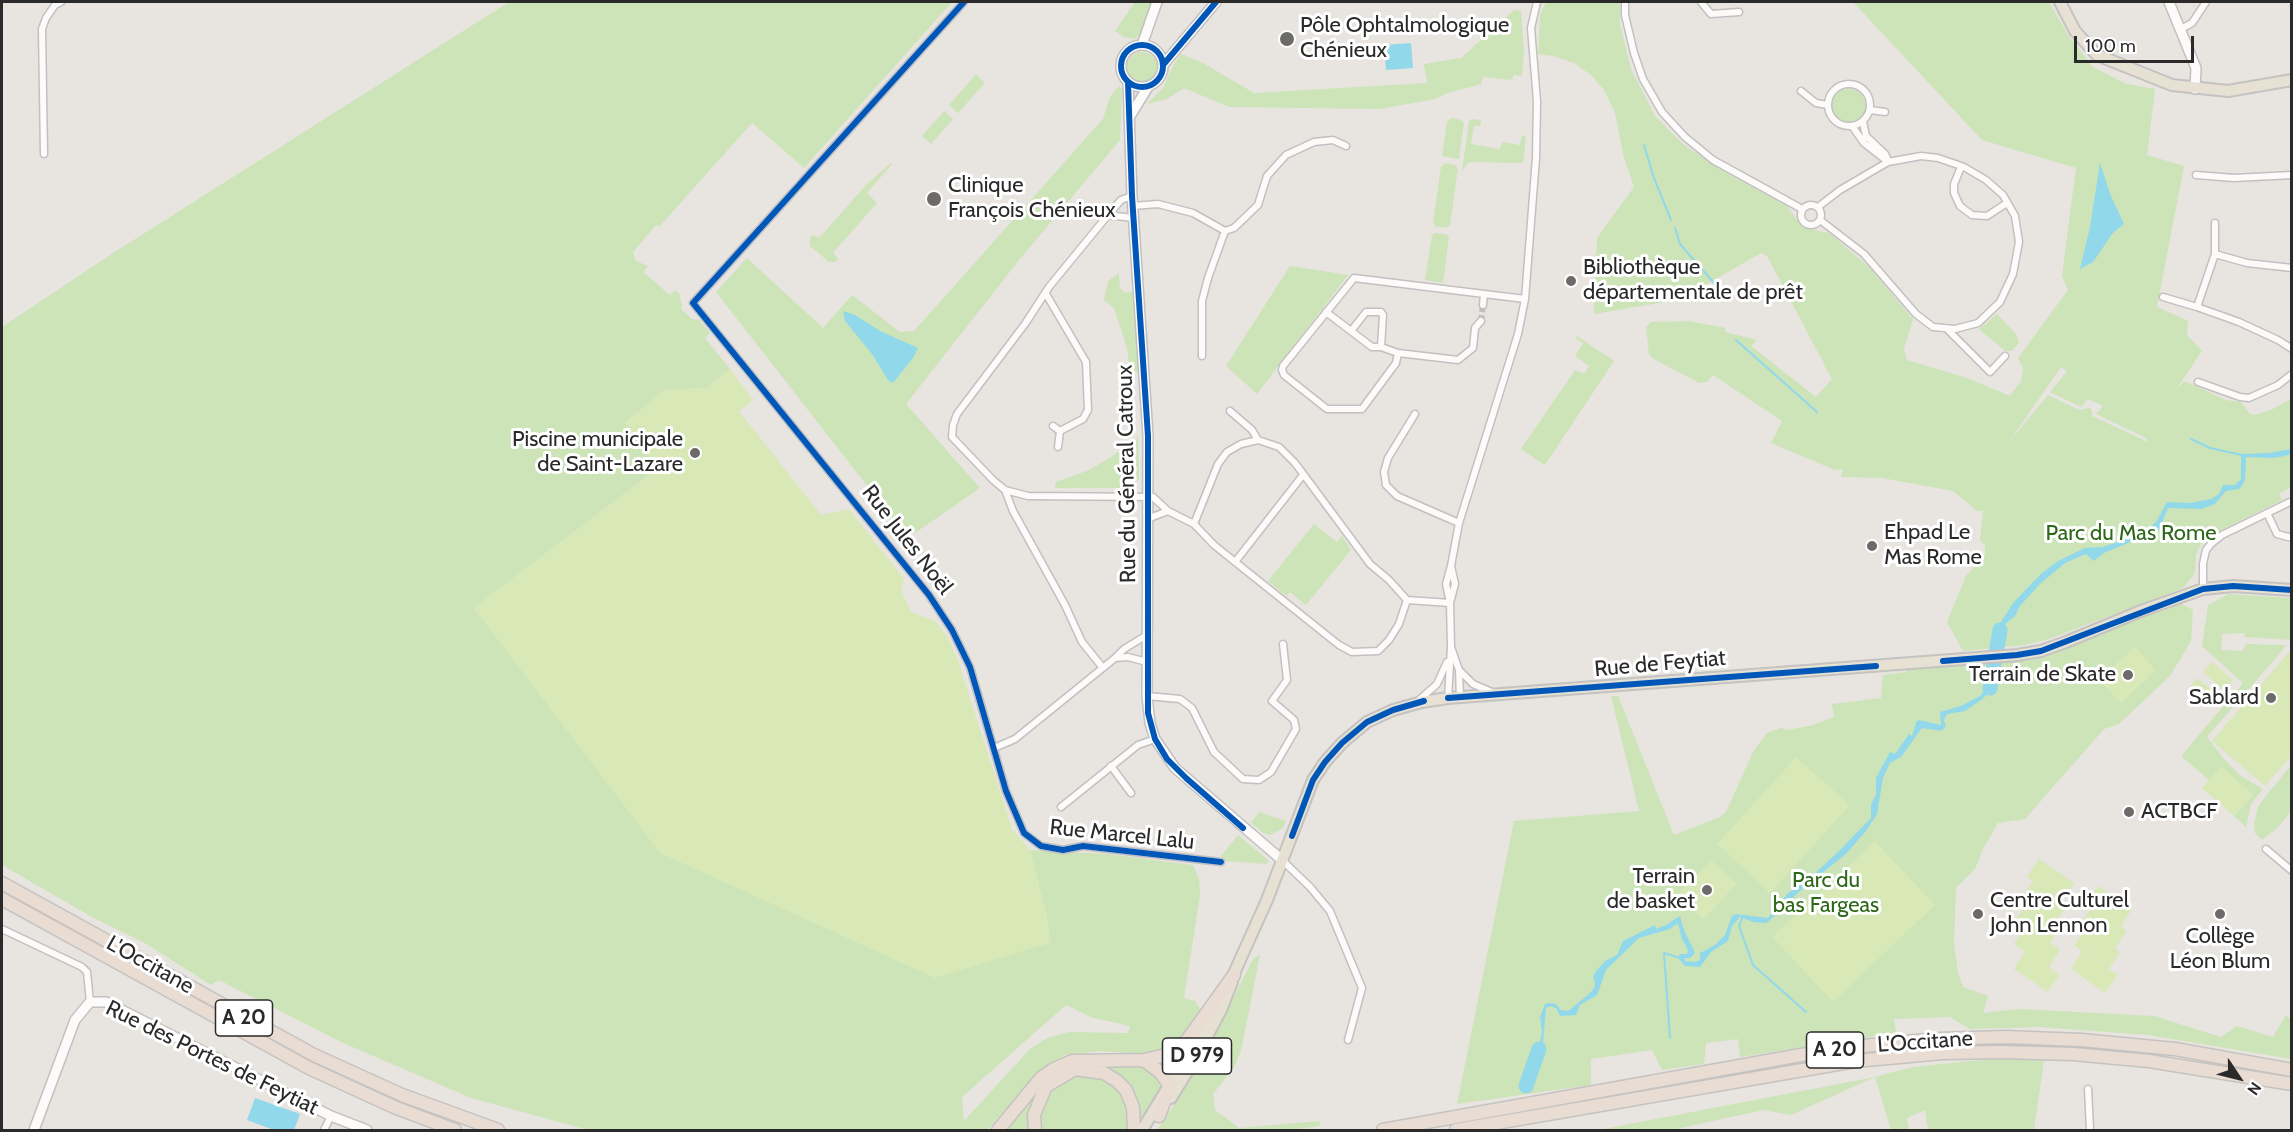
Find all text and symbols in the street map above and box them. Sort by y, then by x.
place label: Pôle Ophtalmologique Chénieux [1300,13,1509,64]
scale bar [2077,24,2197,62]
marker: Pôle Ophtalmologique Chénieux [1278,30,1296,48]
text: 100 m [2085,35,2136,57]
place label: Clinique François Chénieux [948,173,1116,224]
marker: Clinique François Chénieux [925,190,943,208]
place label: Bibliothèque départementale de prêt [1583,255,1803,306]
marker: Bibliothèque départementale de prêt [1564,274,1578,288]
street label: Rue du Général Catroux [1112,365,1142,583]
place label: Piscine municipale de Saint-Lazare [512,427,683,478]
marker: Piscine municipale de Saint-Lazare [688,446,702,460]
street label: Rue Jules Noël [856,480,958,600]
place label: Ehpad Le Mas Rome [1884,520,1982,572]
park label: Parc du Mas Rome [2046,521,2216,547]
marker: Ehpad Le Mas Rome [1865,539,1879,553]
street label: Rue de Feytiat [1593,645,1727,683]
place label: Terrain de Skate [1969,662,2116,688]
marker: Terrain de Skate [2121,668,2135,682]
place label: Sablard [2189,685,2259,711]
marker: Sablard [2264,691,2278,705]
place label: ACTBCF [2141,799,2218,825]
marker: ACTBCF [2122,805,2136,819]
street label: Rue Marcel Lalu [1048,814,1196,856]
place label: Terrain de basket [1607,864,1695,915]
park label: Parc du bas Fargeas [1773,868,1879,920]
marker: Terrain de basket [1700,883,1714,897]
place label: Centre Culturel John Lennon [1990,888,2129,939]
marker: Centre Culturel John Lennon [1971,907,1985,921]
marker: Collège Léon Blum [2213,907,2227,921]
place label: Collège Léon Blum [2170,924,2270,975]
street label: L'Occitane [102,930,198,1000]
street label: Rue des Portes de Feytiat [101,995,323,1121]
road number: A 20 [216,1000,272,1036]
street label: L'Occitane [1876,1025,1974,1059]
road number: A 20 [1806,1032,1864,1068]
road number: D 979 [1162,1038,1232,1074]
north arrow [2209,1048,2269,1108]
text: N [2243,1079,2265,1099]

